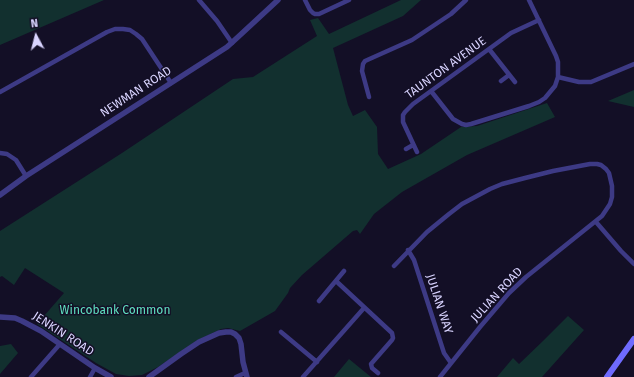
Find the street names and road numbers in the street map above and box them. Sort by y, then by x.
street label: TAUNTON AVENUE [403,34,489,102]
street label: NEWMAN ROAD [98,64,174,120]
street label: JULIAN ROAD [468,265,526,325]
street label: JULIAN WAY [423,272,455,336]
street label: JENKIN ROAD [30,309,96,359]

